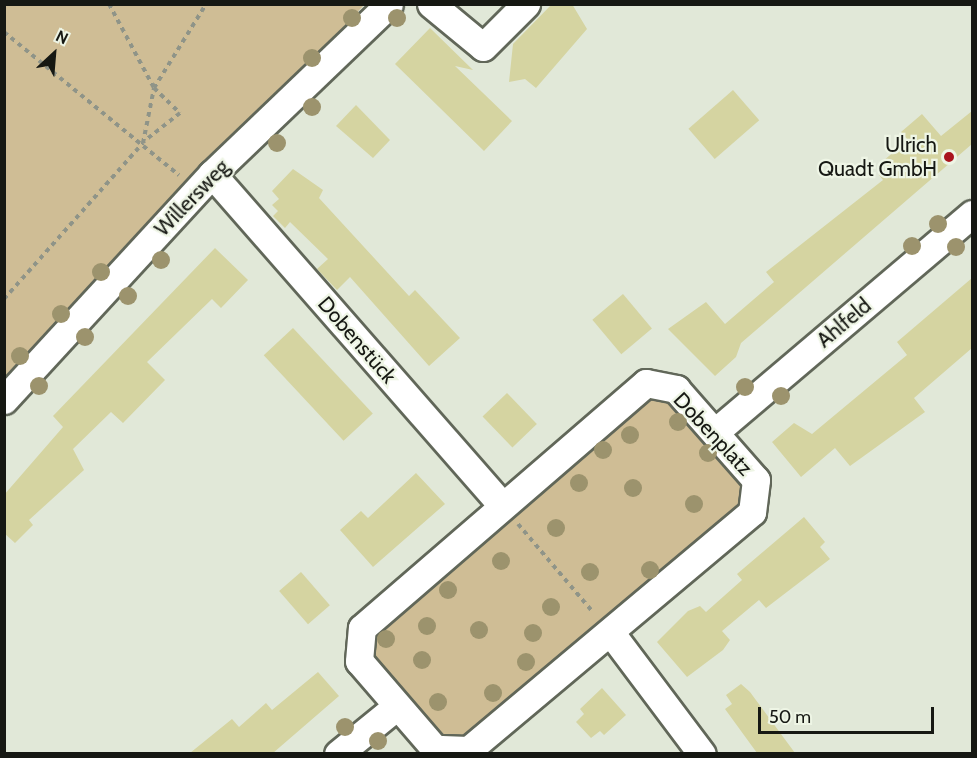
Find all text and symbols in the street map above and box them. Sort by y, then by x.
north arrow [24,24,84,84]
text: N [53,26,71,48]
place label: Ulrich Quadt GmbH [818,132,937,182]
marker: Ulrich Quadt GmbH [942,150,956,164]
street label: Willersweg [149,155,235,241]
street label: Dobenstück [313,292,401,388]
street label: Ahlfeld [812,293,876,353]
street label: Dobenplatz [668,387,758,481]
scale bar [761,695,936,733]
text: 50 m [769,706,811,728]

